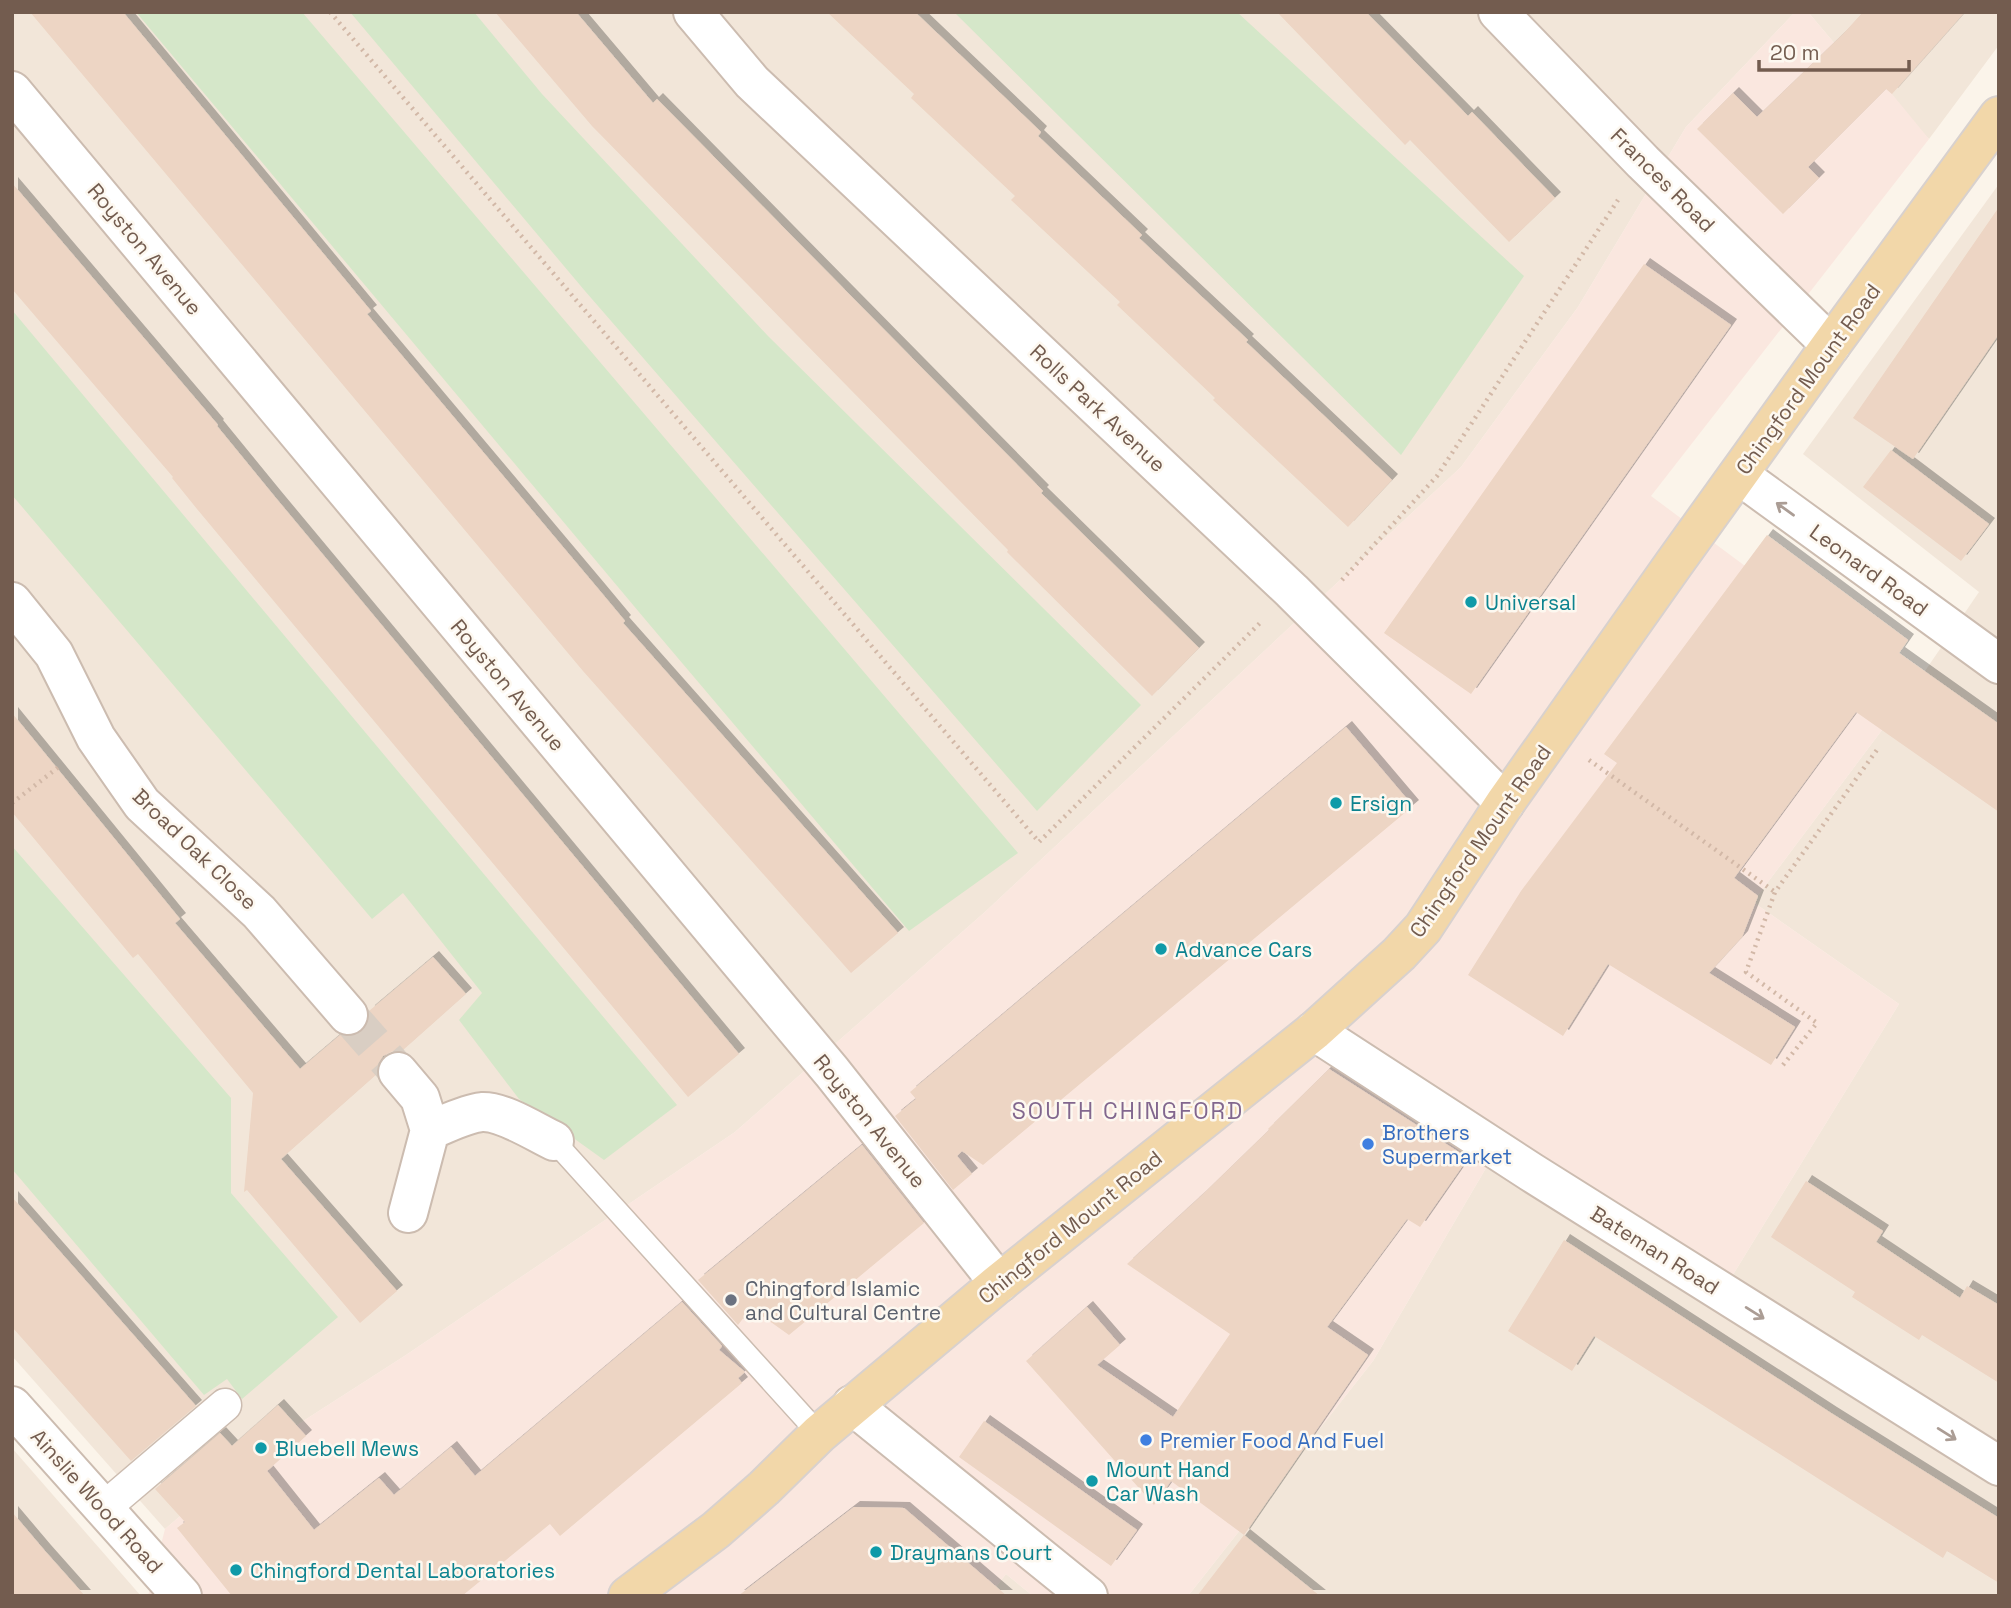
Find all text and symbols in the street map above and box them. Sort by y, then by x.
scale bar [1759,28,1910,72]
text: 20 m [1770,39,1820,66]
street label: Frances Road [1605,122,1721,238]
street label: Royston Avenue [82,177,208,321]
street label: Chingford Mount Road [1730,278,1886,480]
street label: Rolls Park Avenue [1024,338,1172,478]
one-way arrow [1776,502,1795,516]
street label: Leonard Road [1805,518,1933,622]
place label: Universal [1485,589,1576,616]
marker: Universal [1463,594,1479,610]
street label: Royston Avenue [445,613,571,757]
street label: Chingford Mount Road [1403,739,1557,943]
street label: Broad Oak Close [127,783,263,915]
place label: Ersign [1350,790,1412,817]
marker: Ersign [1328,795,1344,811]
place label: Advance Cars [1175,936,1312,963]
marker: Advance Cars [1153,941,1169,957]
street label: Royston Avenue [808,1049,932,1193]
district label: SOUTH CHINGFORD [1012,1096,1244,1126]
place label: Brothers Supermarket [1382,1119,1512,1170]
marker: Brothers Supermarket [1360,1136,1376,1152]
street label: Chingford Mount Road [972,1144,1168,1310]
street label: Bateman Road [1586,1200,1724,1300]
place label: Chingford Islamic and Cultural Centre [745,1275,941,1326]
marker: Chingford Islamic and Cultural Centre [723,1292,739,1308]
one-way arrow [1744,1306,1764,1320]
street label: Ainslie Wood Road [25,1423,169,1579]
place label: Premier Food And Fuel [1160,1427,1384,1454]
one-way arrow [1937,1427,1957,1441]
marker: Premier Food And Fuel [1138,1432,1154,1448]
place label: Bluebell Mews [275,1435,419,1462]
marker: Bluebell Mews [253,1440,269,1456]
place label: Mount Hand Car Wash [1106,1456,1230,1507]
marker: Mount Hand Car Wash [1084,1473,1100,1489]
place label: Draymans Court [890,1539,1053,1566]
marker: Draymans Court [868,1544,884,1560]
place label: Chingford Dental Laboratories [250,1557,555,1584]
marker: Chingford Dental Laboratories [228,1562,244,1578]

